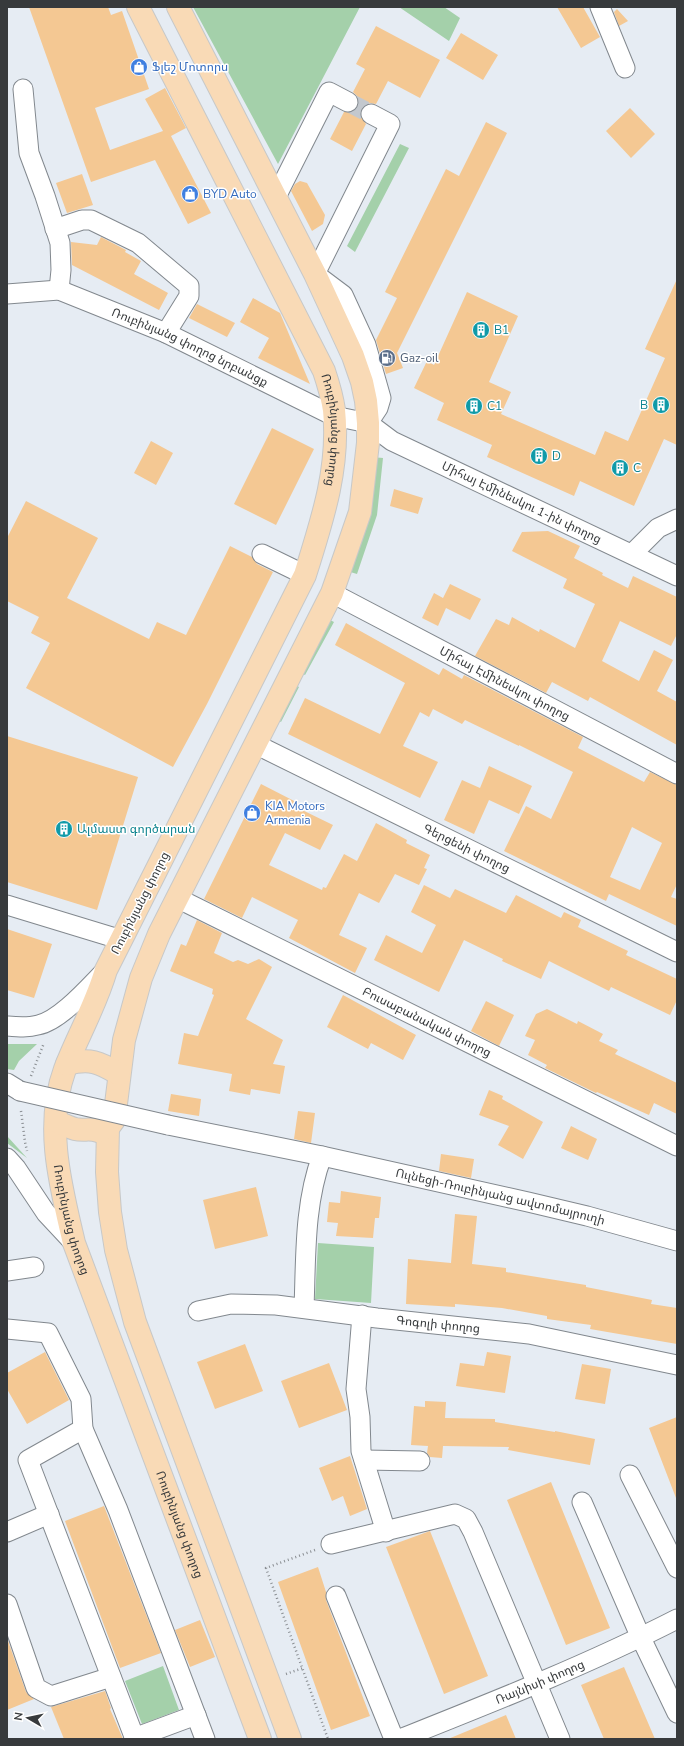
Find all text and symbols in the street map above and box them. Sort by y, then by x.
shop icon: Ֆլեշ Մոտորս [129,57,149,77]
place label: Ֆլեշ Մոտորս [152,59,228,75]
shop icon: BYD Auto [180,184,200,204]
place label: BYD Auto [203,186,257,202]
street label: Ռուբինյանց փողոց նրբանցք [109,304,271,390]
building icon: B1 [471,320,491,340]
place label: B1 [494,322,509,338]
fuel station icon: Gaz-oil [377,348,397,368]
place label: Gaz-oil [400,350,439,366]
street label: Ռուբինյանց փողոց [317,372,343,488]
building icon: B [651,395,671,415]
building icon: C1 [464,396,484,416]
place label: B [640,397,648,413]
place label: C1 [487,398,502,414]
building icon: D [529,446,549,466]
place label: D [552,448,561,464]
street label: Միհայ Էմինեսկու 1-ին փողոց [439,458,604,547]
building icon: C [610,458,630,478]
place label: C [633,460,641,476]
street label: Միհայ Էմինեսկու փողոց [437,643,573,724]
place label: KIA Motors Armenia [265,798,325,828]
shop icon: KIA Motors Armenia [242,803,262,823]
building icon: Ալմաստ գործարան [54,819,74,839]
street label: Գերցենի փողոց [421,820,513,876]
place label: Ալմաստ գործարան [77,821,195,837]
street label: Ռուբինյանց փողոց [107,849,173,957]
street label: Բուսաբանական փողոց [360,983,494,1061]
street label: Ռուբինյանց փողոց [50,1163,93,1277]
street label: Ուլնեցի-Ռուբինյանց ավտոմայրուղի [394,1165,607,1229]
street label: Գոգոլի փողոց [395,1312,481,1337]
street label: Ռուբինյանց փողոց [152,1469,207,1580]
street label: Ռայնիսի փողոց [493,1656,587,1708]
north arrow [8,1698,48,1738]
text: N [11,1711,27,1722]

